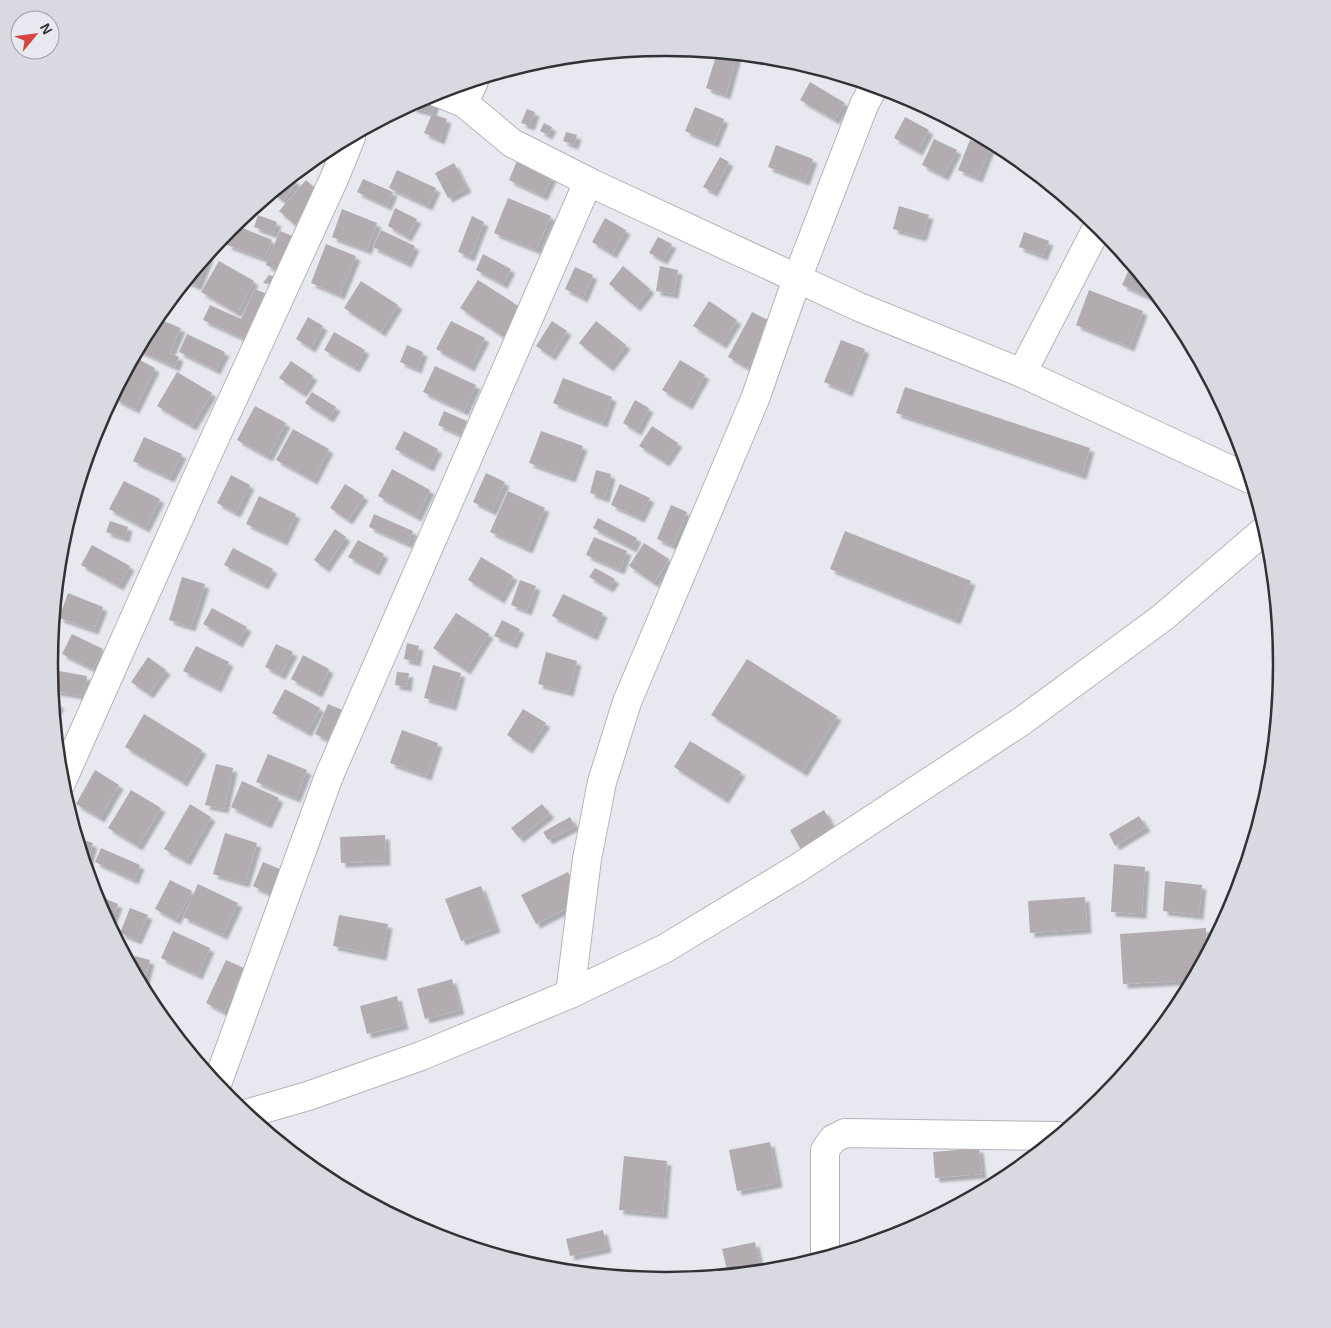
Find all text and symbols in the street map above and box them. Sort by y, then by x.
north arrow [10,10,60,60]
text: N [37,20,56,37]

